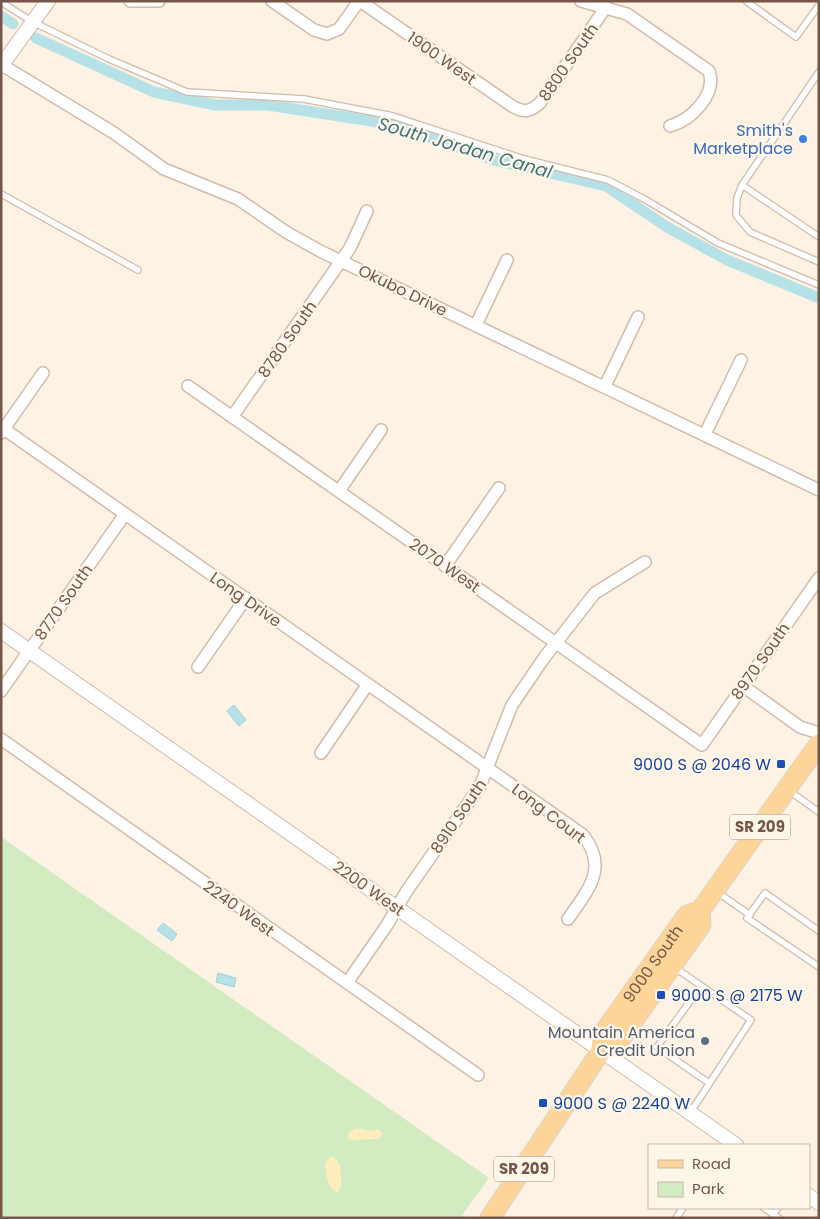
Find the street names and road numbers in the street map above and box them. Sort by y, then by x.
street label: 8800 South [533,19,604,106]
street label: 1900 West [403,26,481,91]
street label: Okubo Drive [354,259,451,322]
street label: 8780 South [252,296,322,382]
street label: 2070 West [405,532,485,598]
street label: 8770 South [29,560,98,645]
street label: Long Drive [205,566,286,633]
street label: 8970 South [725,618,795,704]
street label: 8910 South [425,774,492,858]
street label: Long Court [507,778,591,849]
road number: SR 209 [730,814,790,840]
street label: 2200 West [328,855,409,922]
street label: 2240 West [199,875,279,942]
street label: 9000 South [617,920,689,1008]
road number: SR 209 [494,1156,554,1182]

